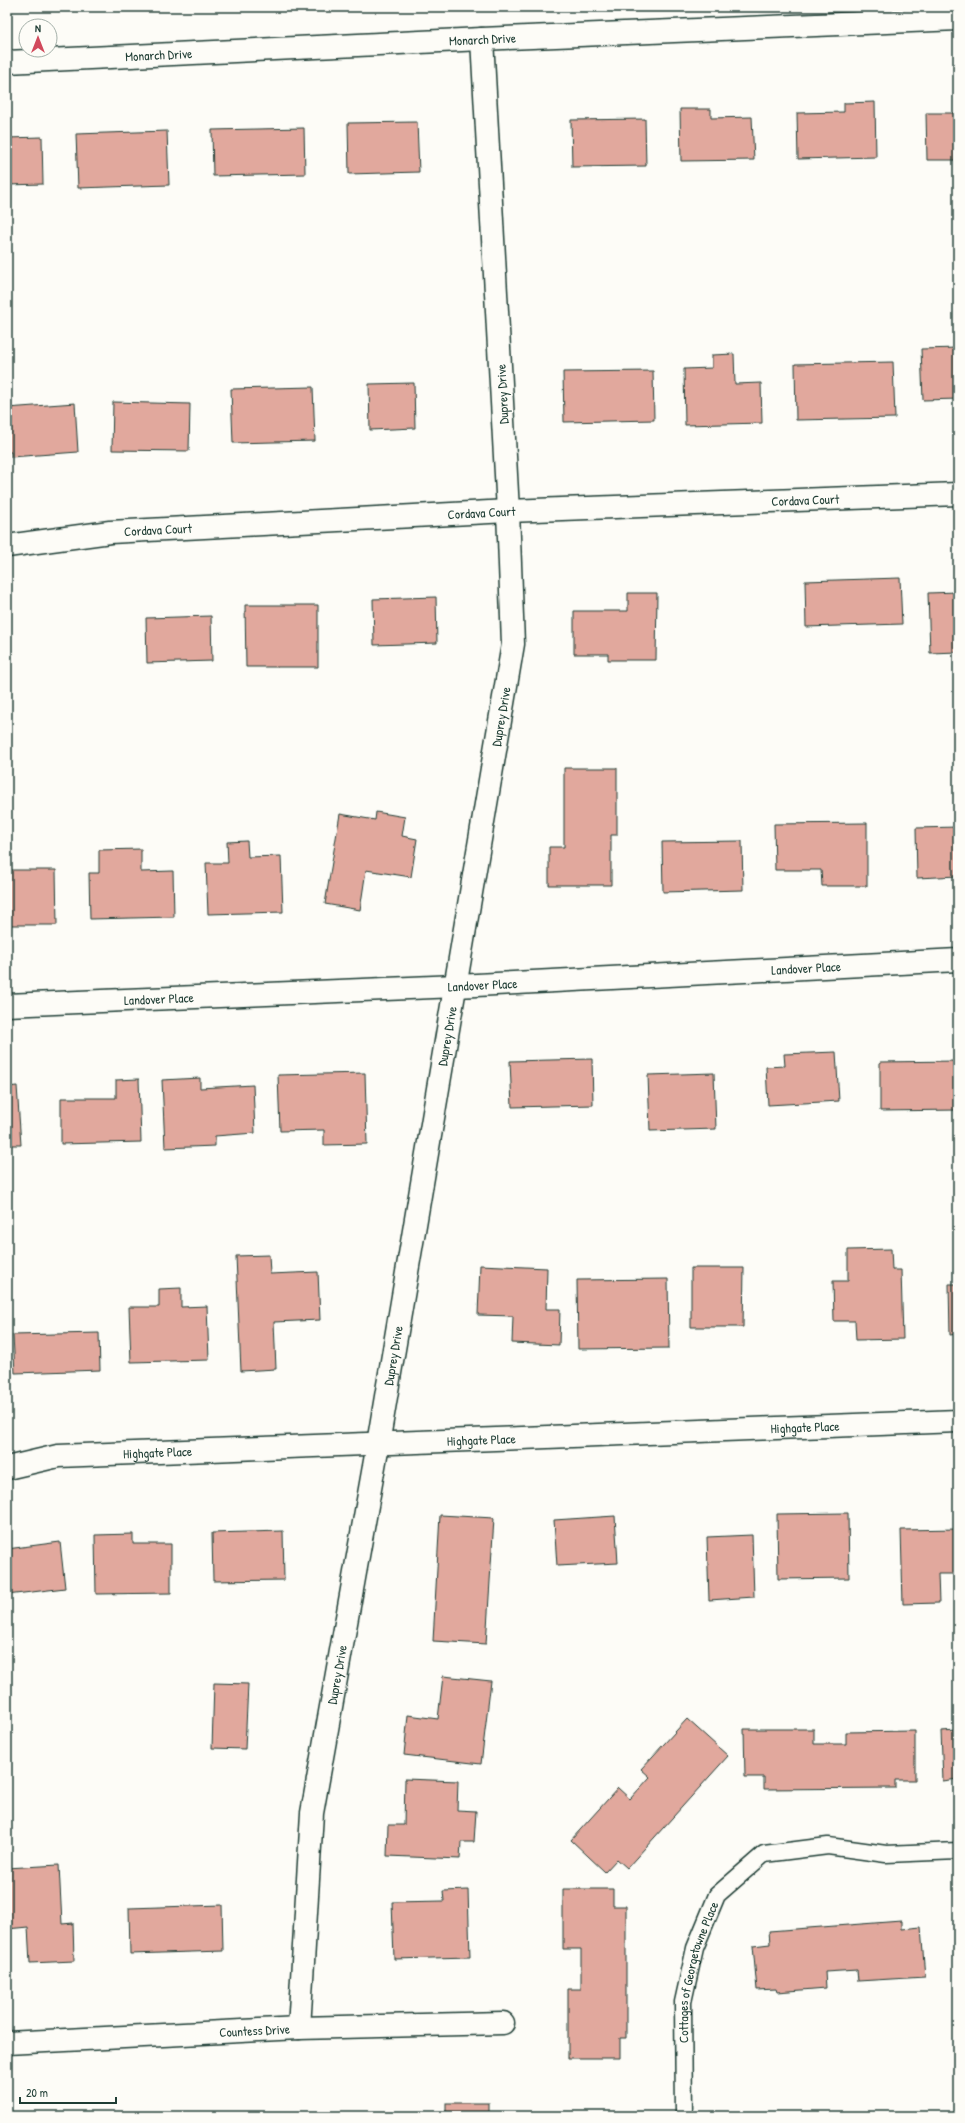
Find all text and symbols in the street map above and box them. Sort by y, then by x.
north arrow [18,18,58,58]
text: N [35,21,41,35]
street label: Monarch Drive [449,29,516,50]
street label: Monarch Drive [125,44,193,65]
street label: Duprey Drive [491,364,513,424]
street label: Cordava Court [771,489,840,510]
street label: Cordava Court [447,502,516,523]
street label: Cordava Court [124,519,193,540]
street label: Duprey Drive [487,685,515,748]
street label: Landover Place [771,957,841,979]
street label: Landover Place [447,974,518,995]
street label: Landover Place [124,988,194,1009]
street label: Duprey Drive [433,1005,461,1067]
street label: Duprey Drive [379,1324,407,1387]
street label: Highgate Place [770,1417,840,1437]
street label: Highgate Place [446,1429,516,1450]
street label: Highgate Place [123,1442,192,1462]
street label: Duprey Drive [323,1643,351,1706]
street label: Cottages of Georgetowne Place [674,1899,722,2043]
street label: Countess Drive [219,2019,290,2041]
scale bar [20,2079,116,2105]
text: 20 m [26,2084,48,2101]

